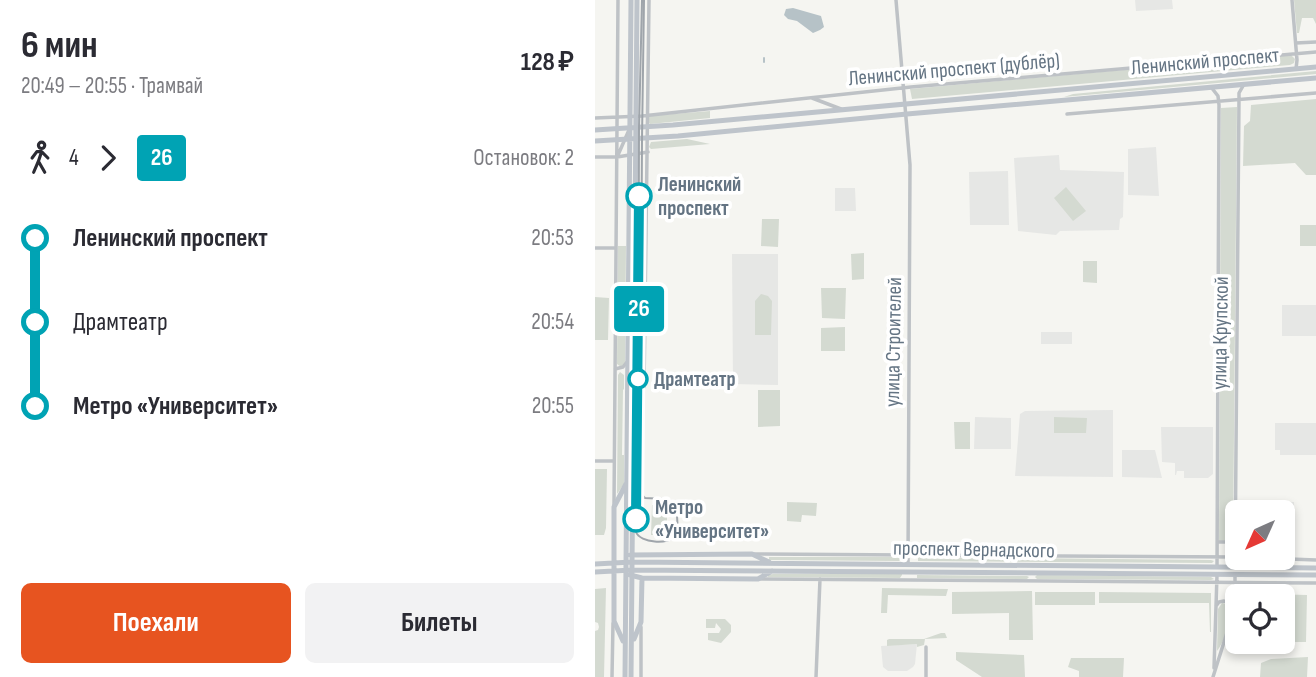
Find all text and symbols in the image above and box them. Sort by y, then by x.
text: 6 мин [21,23,98,68]
street label: Ленинский проспект [1130,43,1280,80]
text: 128 ₽ [521,47,574,78]
street label: Ленинский проспект (дублёр) [847,48,1061,91]
text: 20:49 – 20:55 · Трамвай [21,72,203,100]
icon: walk [21,139,59,177]
icon: forward [89,139,127,177]
text: 26 [151,143,172,172]
text: 4 [69,144,79,172]
text: Остановок: 2 [473,144,574,172]
place label: Ленинский проспект [658,172,741,221]
marker: Ленинский проспект [626,183,652,209]
text: Ленинский проспект [73,223,268,254]
text: 20:53 [531,224,574,252]
street label: улица Крупской [1207,276,1234,390]
street label: улица Строителей [880,277,907,407]
line badge: 26 [607,286,671,332]
text: 26 [628,294,650,323]
text: Драмтеатр [73,307,168,338]
text: 20:54 [531,308,574,336]
place label: Драмтеатр [654,367,736,392]
marker: Драмтеатр [628,369,648,389]
text: Метро «Университет» [73,391,278,422]
text: 20:55 [532,392,574,420]
place label: Метро «Университет» [655,495,769,544]
north arrow [1225,500,1295,570]
map controls [1225,500,1295,654]
marker: Метро «Университет» [623,506,649,532]
street label: проспект Вернадского [893,536,1055,563]
button: Поехали [21,583,291,663]
button: Билеты [305,583,574,663]
button: locate [1225,584,1295,654]

